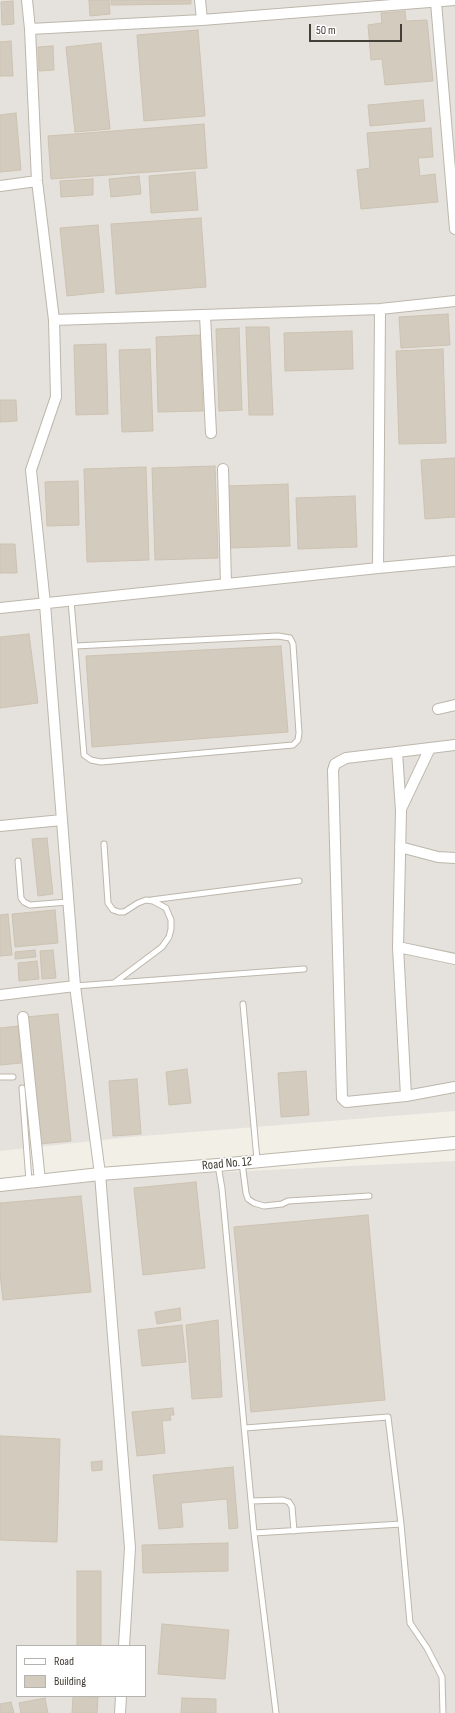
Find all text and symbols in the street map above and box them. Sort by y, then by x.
scale bar [311,16,404,42]
text: 50 m [316,23,336,38]
street label: Road No. 12 [201,1154,253,1174]
legend [16,1645,146,1697]
text: Road [54,1654,74,1669]
text: Building [54,1674,86,1689]

